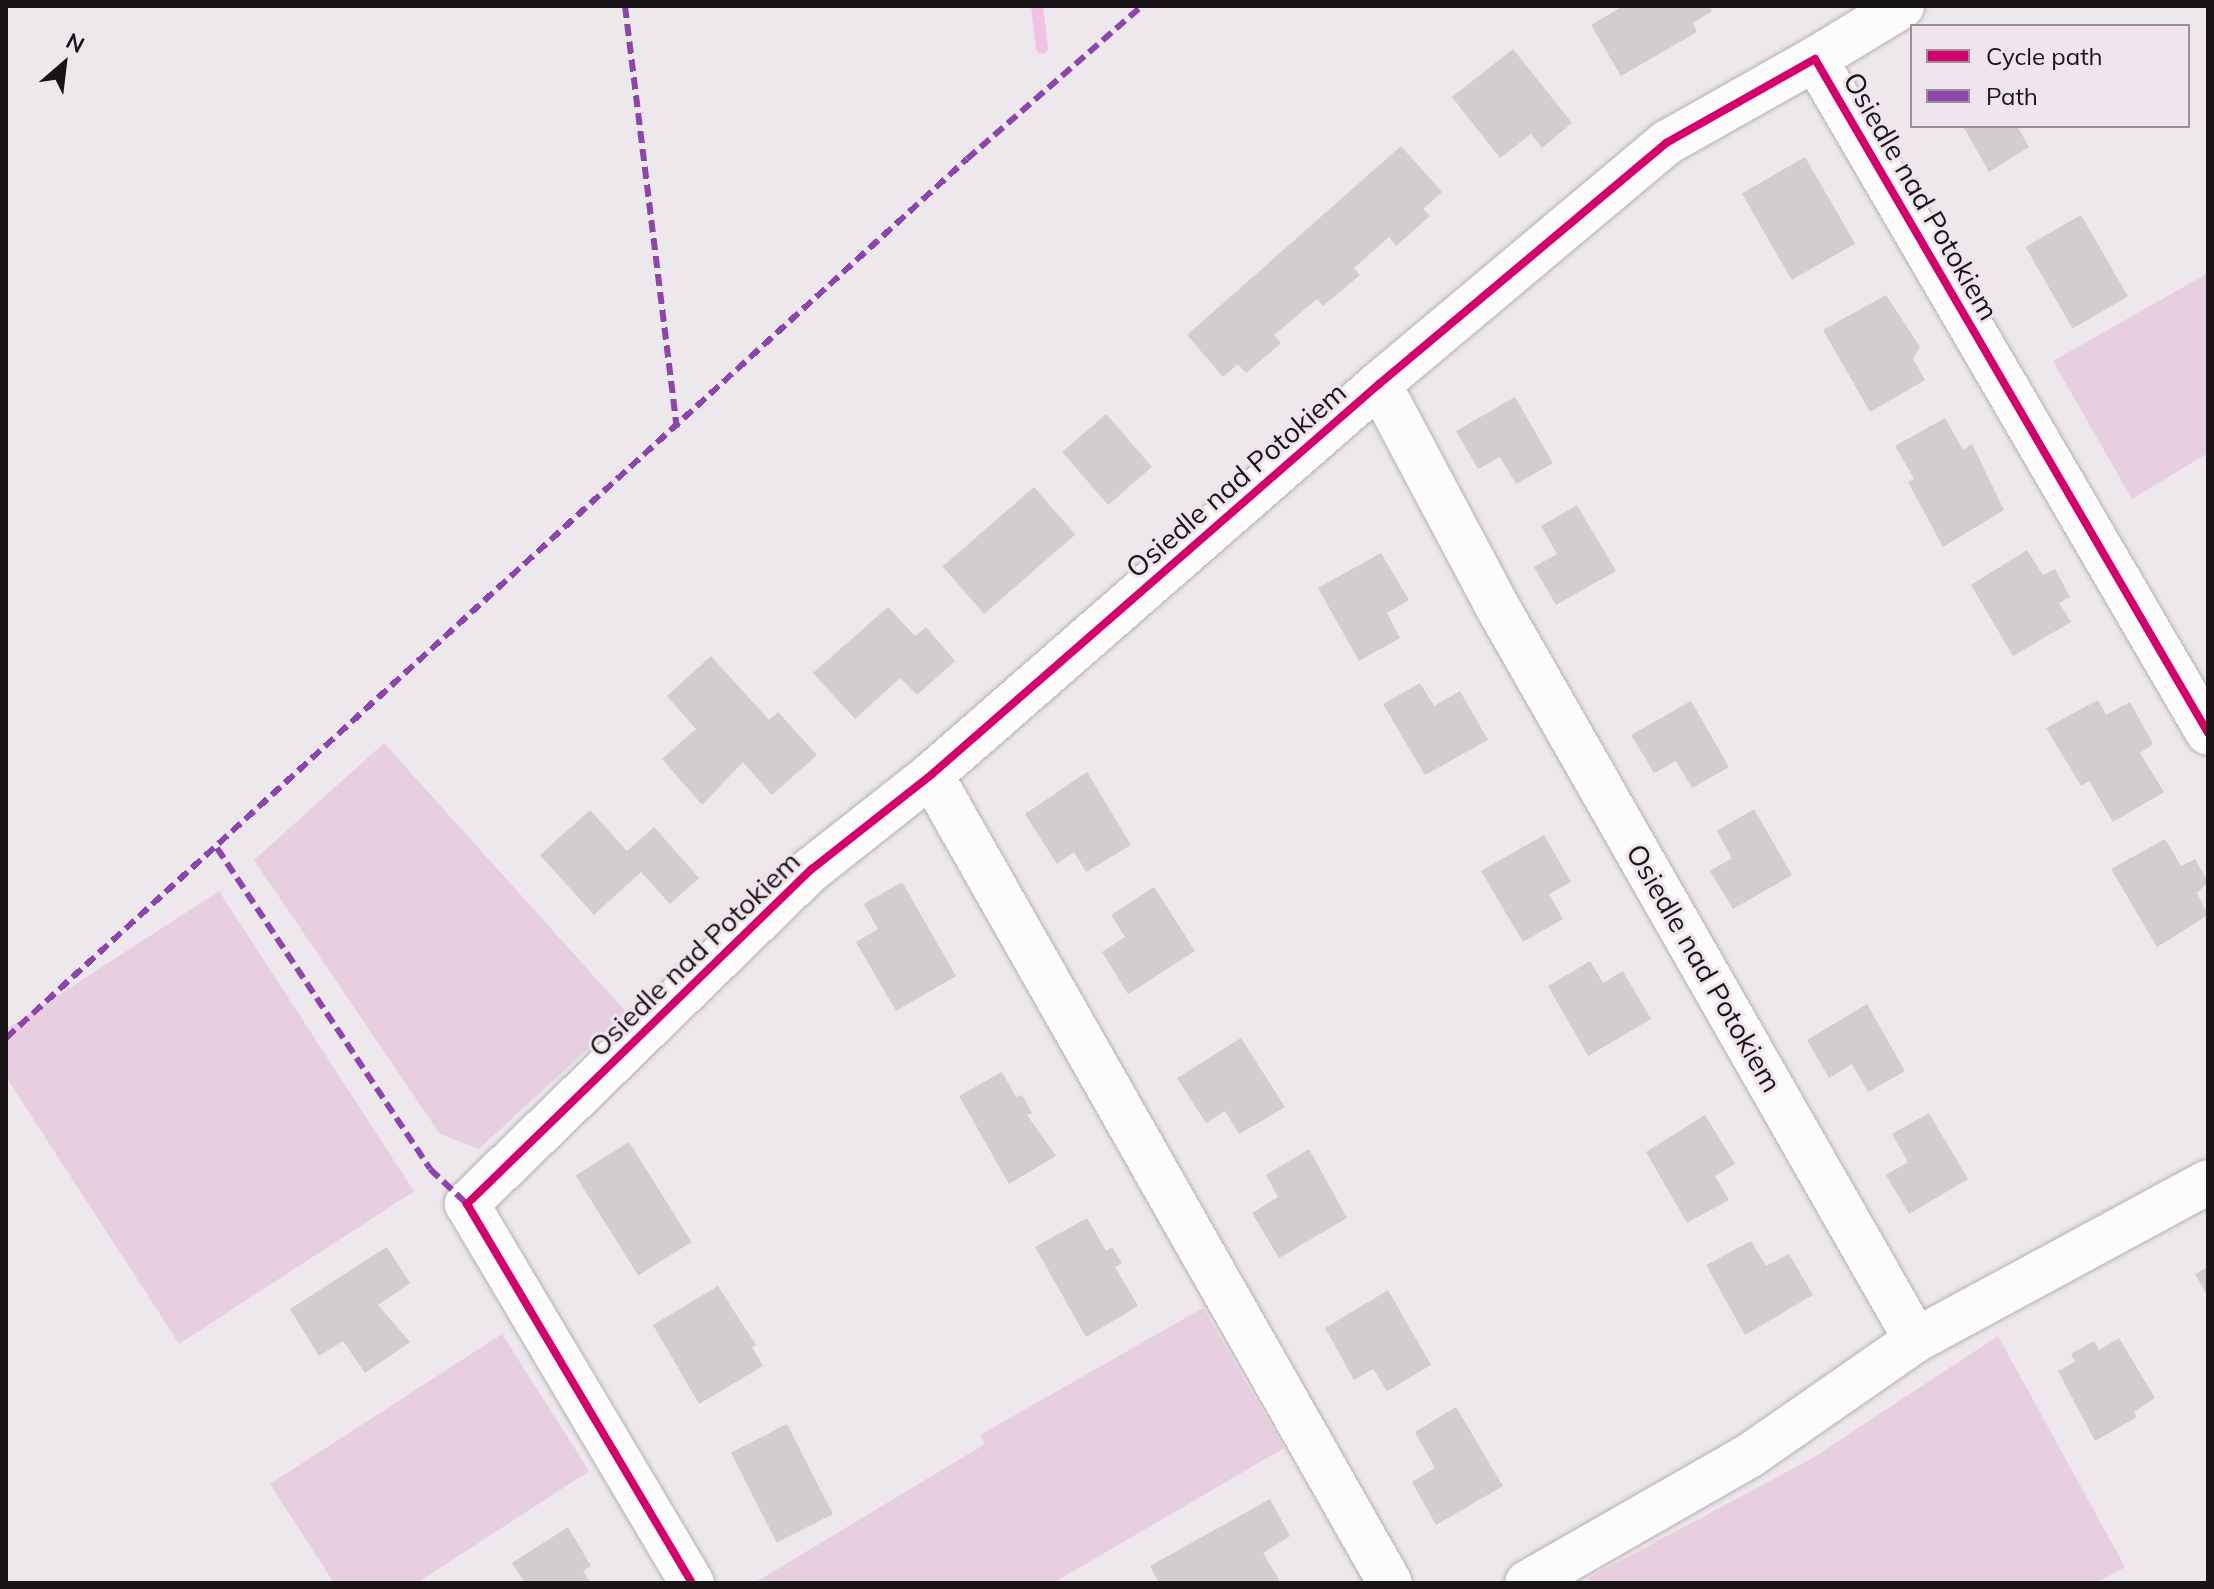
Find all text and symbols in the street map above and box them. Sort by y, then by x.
north arrow [24,24,104,104]
legend [1910,24,2190,128]
text: N [61,27,89,59]
text: Cycle path [1986,41,2103,71]
street label: Osiedle nad Potokiem [1836,66,2006,326]
text: Path [1986,81,2038,111]
street label: Osiedle nad Potokiem [1119,375,1353,585]
street label: Osiedle nad Potokiem [1619,838,1789,1098]
street label: Osiedle nad Potokiem [581,844,807,1064]

